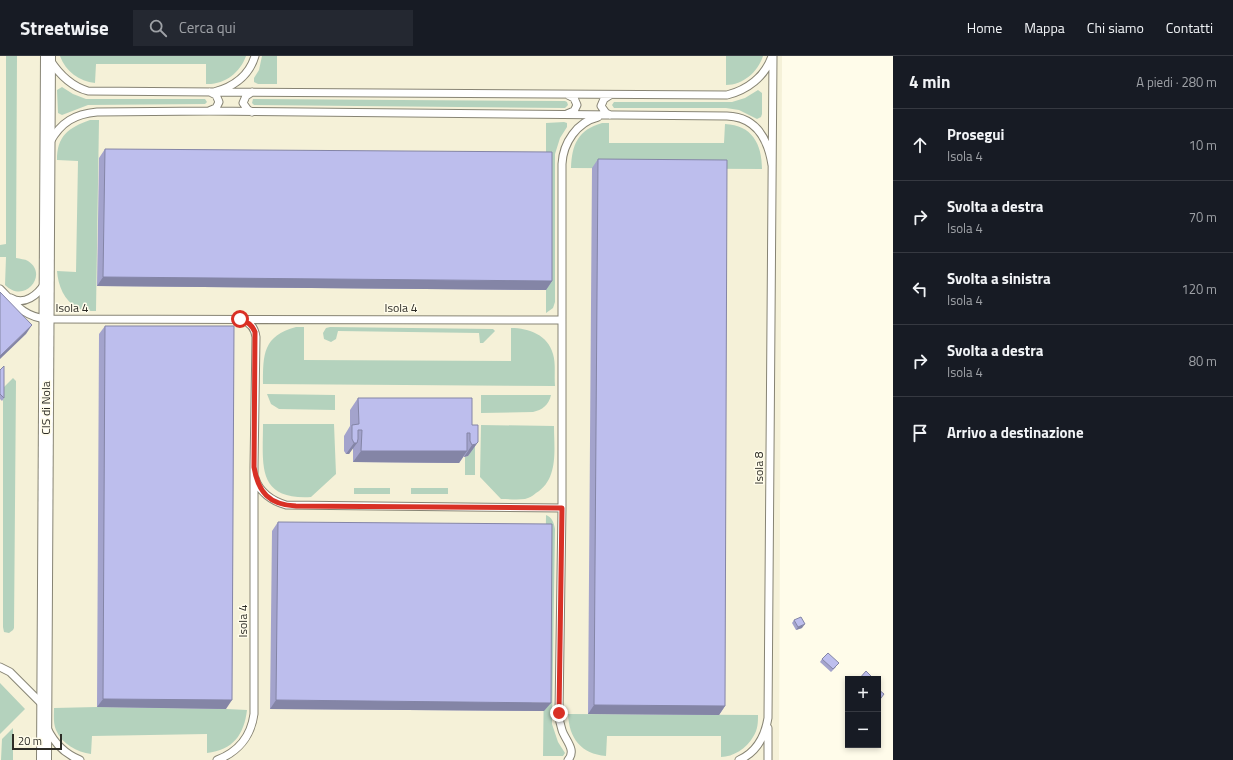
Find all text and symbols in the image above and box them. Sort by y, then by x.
search box [133,10,413,46]
text: Streetwise [20,13,109,42]
text: Cerca qui [179,16,236,39]
icon: search [147,17,169,39]
text: Home [967,17,1002,38]
text: Mappa [1024,17,1065,38]
text: Chi siamo [1087,17,1144,38]
text: Contatti [1166,17,1213,38]
text: 4 min [909,69,950,95]
text: A piedi · 280 m [1136,72,1217,92]
text: Prosegui [947,123,1004,146]
icon: ahead [909,134,931,156]
text: 10 m [1189,135,1217,155]
text: Isola 4 [947,146,983,166]
text: Svolta a destra [947,195,1044,218]
icon: right [909,206,931,228]
text: 70 m [1189,207,1217,227]
text: Isola 4 [947,218,983,238]
text: Svolta a sinistra [947,267,1051,290]
icon: left [909,278,931,300]
text: 120 m [1181,279,1217,299]
text: Isola 4 [947,290,983,310]
street label: Isola 4 [55,298,89,317]
street label: Isola 4 [384,298,418,317]
route start [231,310,249,328]
text: Svolta a destra [947,339,1044,362]
icon: right [909,350,931,372]
text: 80 m [1189,351,1217,371]
text: Isola 4 [947,362,983,382]
street label: CIS di Nola [36,381,55,435]
text: Arrivo a destinazione [947,421,1084,444]
icon: arrive [909,422,931,444]
street label: Isola 8 [749,451,768,485]
street label: Isola 4 [233,604,252,638]
map controls [845,676,881,748]
button: + [845,676,881,712]
route end [550,704,568,722]
button: − [845,712,881,748]
scale bar [12,732,62,751]
text: 20 m [18,733,42,749]

